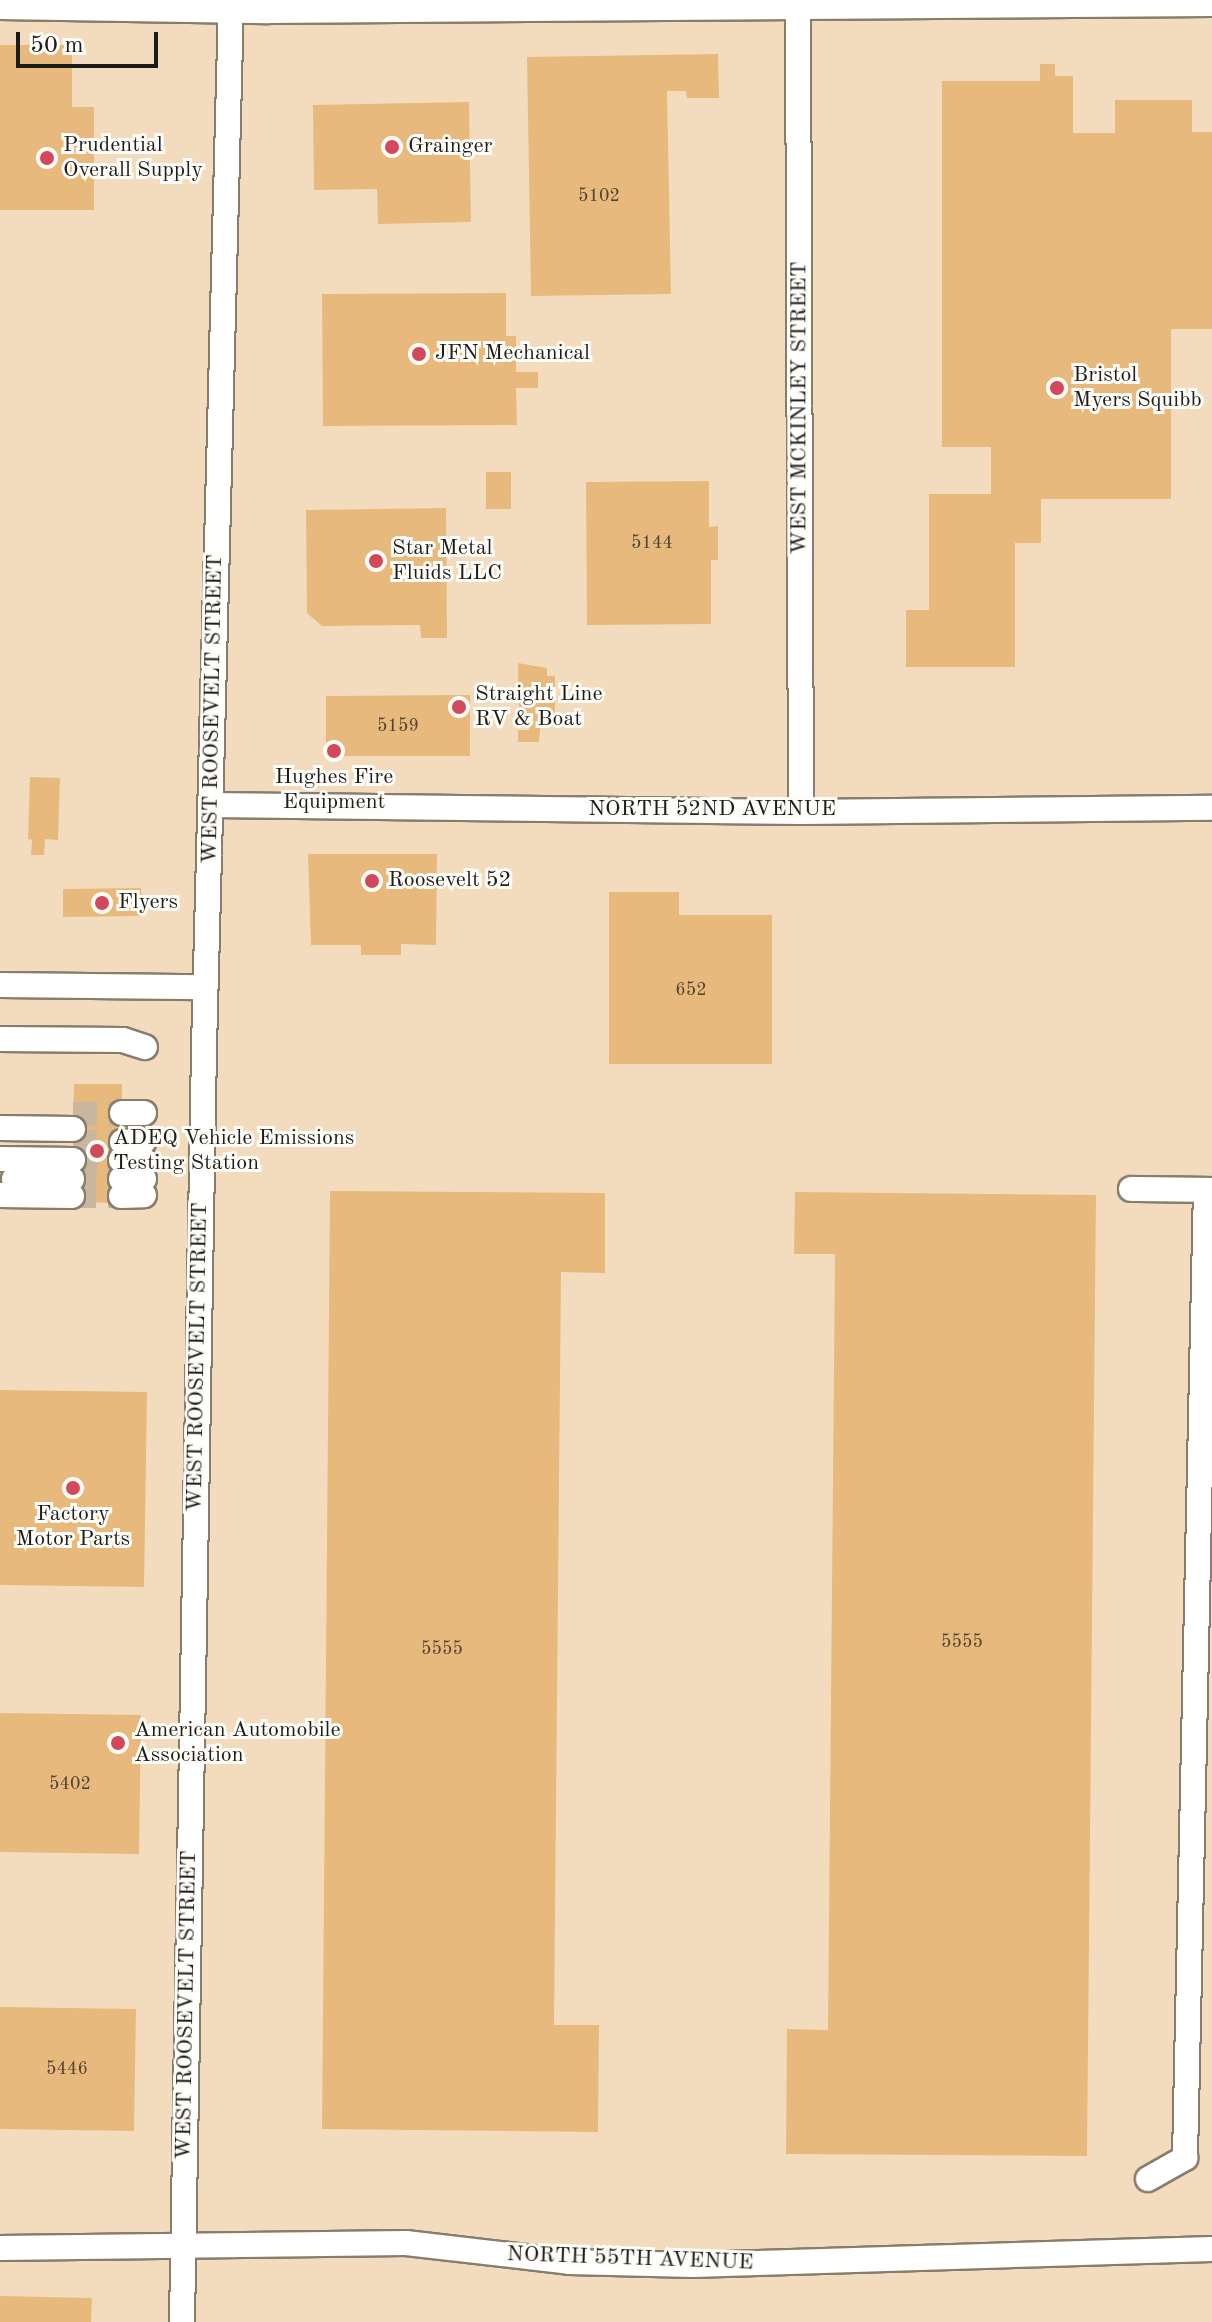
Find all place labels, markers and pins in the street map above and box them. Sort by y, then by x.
place label: Prudential Overall Supply [63,132,203,184]
place label: Grainger [408,134,493,160]
marker: Grainger [383,138,401,156]
marker: Prudential Overall Supply [38,149,56,167]
place label: JFN Mechanical [435,341,590,367]
marker: JFN Mechanical [410,345,428,363]
place label: Bristol Myers Squibb [1073,362,1202,414]
marker: Bristol Myers Squibb [1048,379,1066,397]
place label: Star Metal Fluids LLC [392,535,502,586]
marker: Star Metal Fluids LLC [367,552,385,570]
place label: Straight Line RV & Boat [475,681,603,732]
marker: Straight Line RV & Boat [450,698,468,716]
marker: Hughes Fire Equipment [325,742,343,760]
place label: Hughes Fire Equipment [275,764,393,816]
place label: Roosevelt 52 [388,868,511,894]
marker: Roosevelt 52 [363,872,381,890]
place label: Flyers [118,890,178,916]
marker: Flyers [93,894,111,912]
place label: ADEQ Vehicle Emissions Testing Station [113,1125,354,1176]
marker: ADEQ Vehicle Emissions Testing Station [88,1142,106,1160]
marker: Factory Motor Parts [64,1479,82,1497]
place label: Factory Motor Parts [16,1501,130,1552]
place label: American Automobile Association [134,1717,341,1768]
marker: American Automobile Association [109,1734,127,1752]

